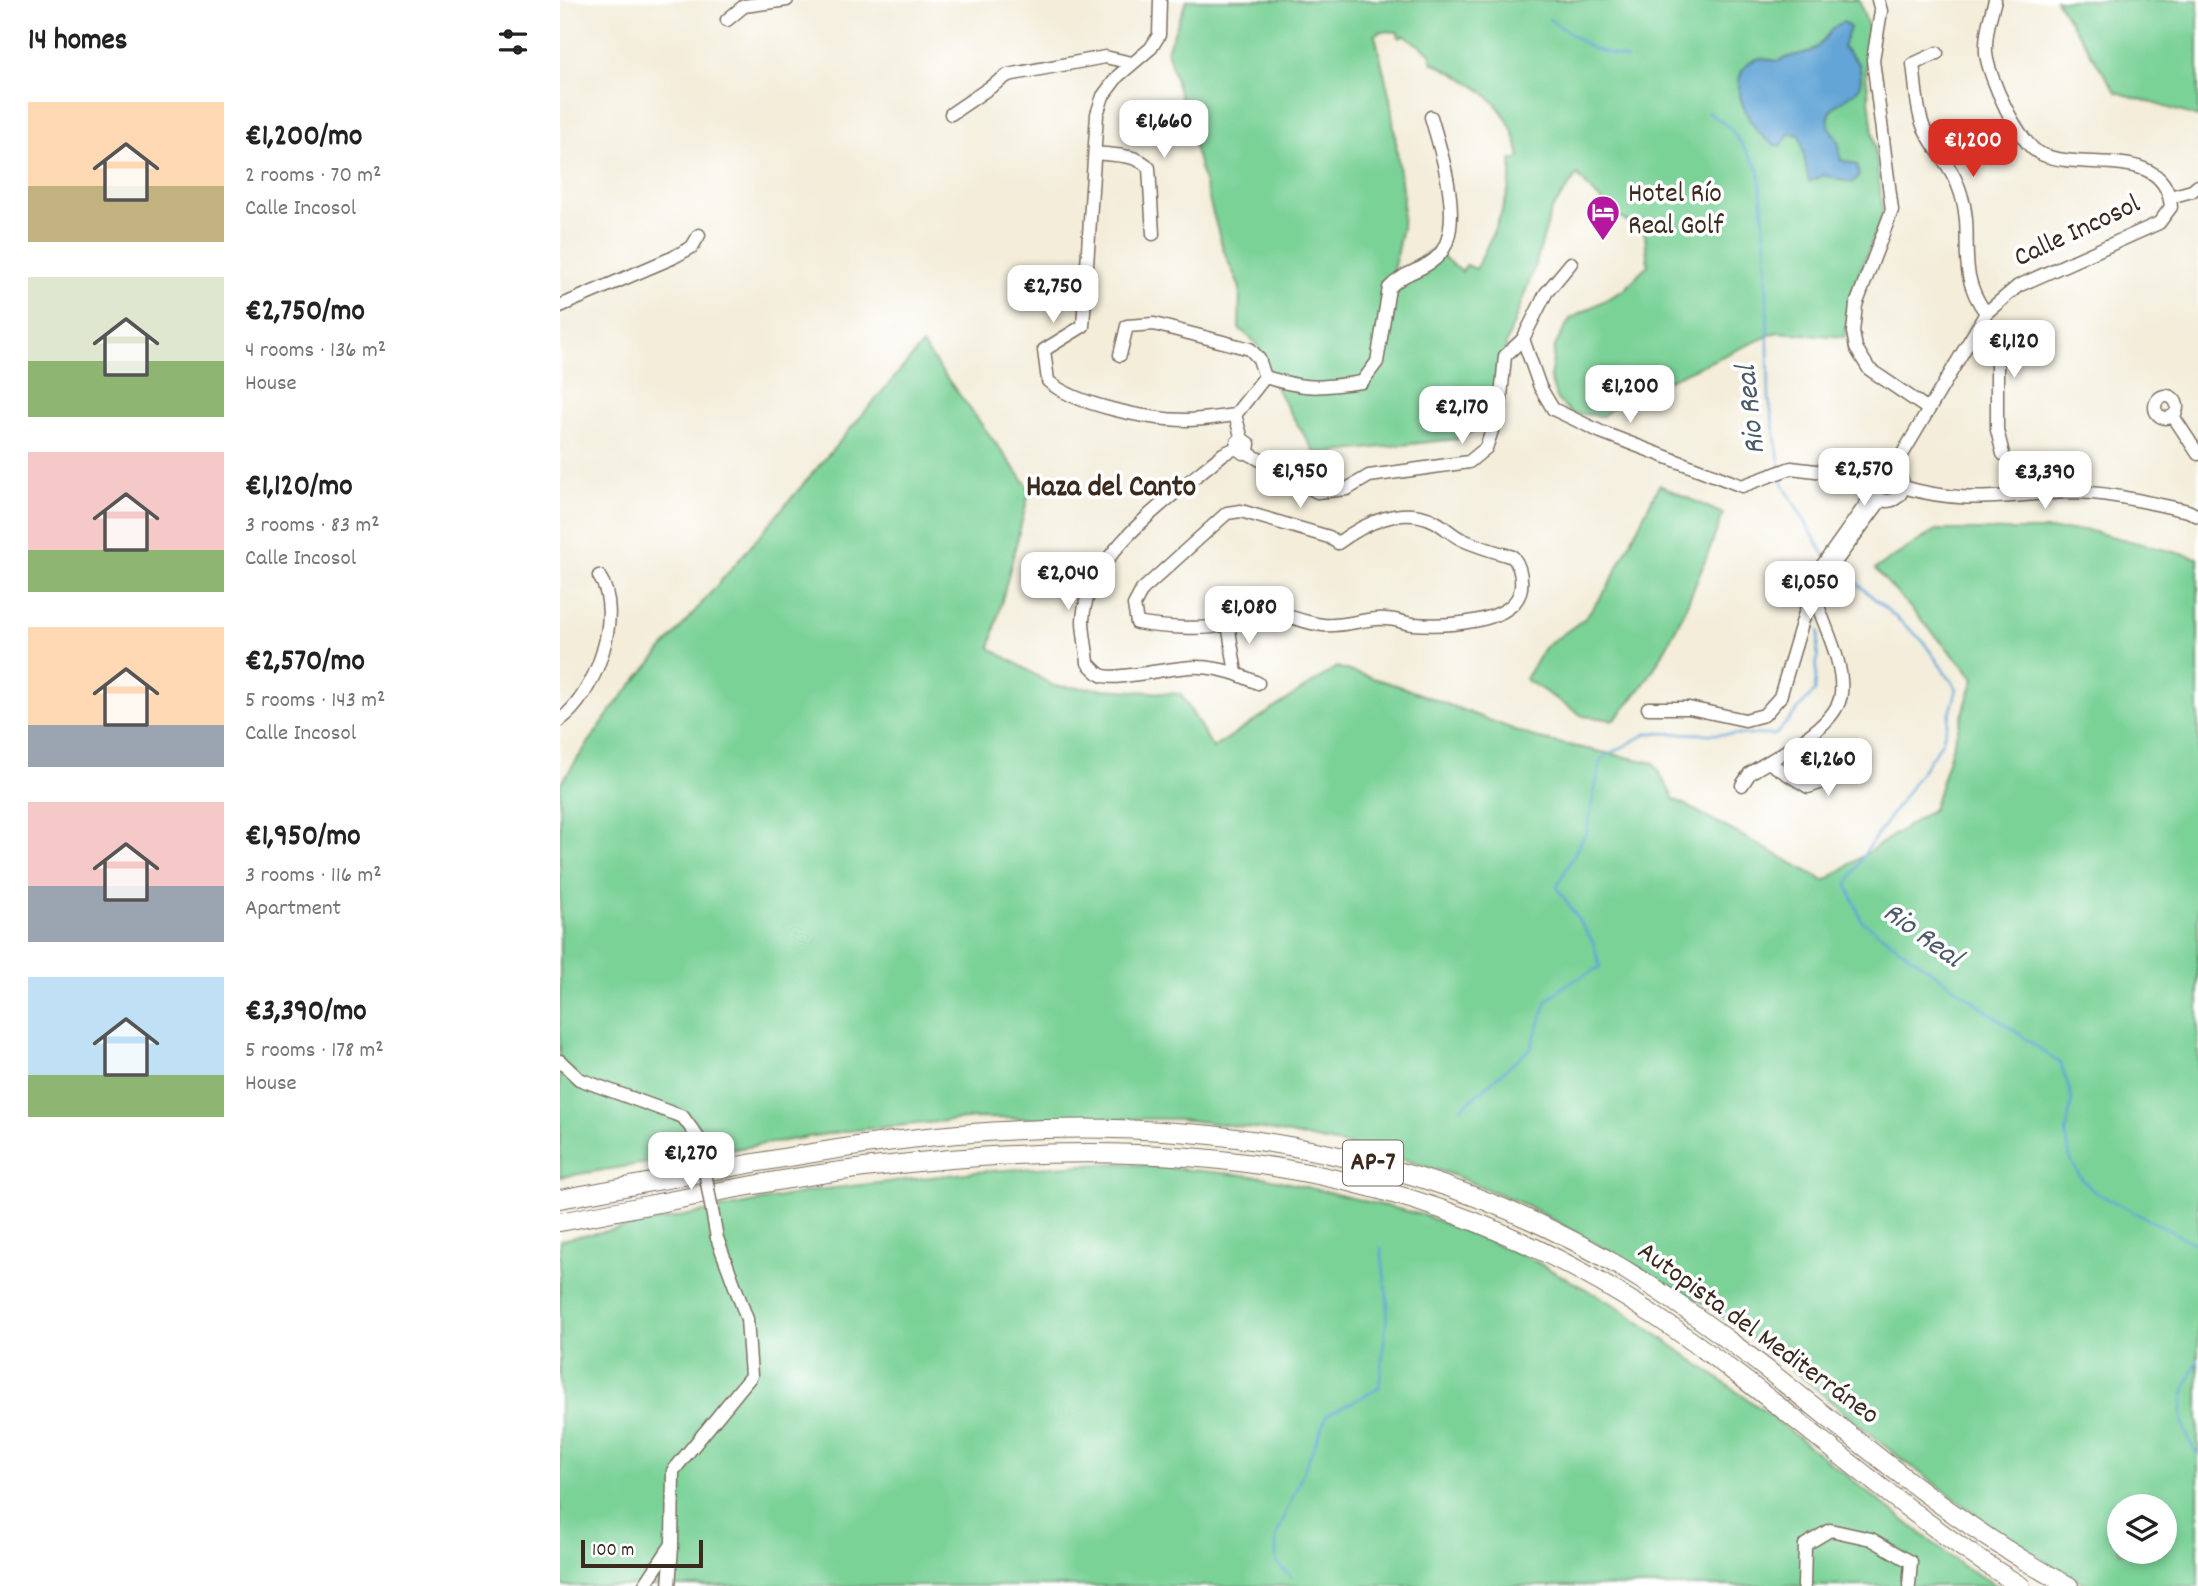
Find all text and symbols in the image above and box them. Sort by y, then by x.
text: 14 homes [28,21,127,64]
icon: filters [494,23,532,61]
pin: €1,660 [1107,100,1221,160]
text: €1,660 [1135,106,1193,139]
text: €1,200/mo [245,117,362,160]
pin: €1,200 [1916,120,2030,179]
text: €1,200 [1944,125,2002,158]
icon: home [84,130,168,214]
text: 2 rooms · 70 m² [245,160,381,193]
place label: Hotel Río Real Golf [1628,176,1724,248]
street label: Calle Incosol [2008,186,2148,280]
text: Calle Incosol [245,193,356,226]
hotel icon: Hotel Río Real Golf [1584,193,1622,242]
pin: €2,750 [996,266,1110,325]
text: €2,750 [1023,271,1083,304]
text: €2,750/mo [245,292,365,335]
icon: home [84,305,168,389]
pin: €1,120 [1957,320,2071,380]
text: €1,120 [1989,326,2039,359]
text: 4 rooms · 136 m² [245,335,386,368]
water label: Rio Real [1727,360,1779,457]
pin: €1,200 [1573,366,1687,425]
text: House [245,368,297,401]
text: €1,200 [1601,371,1659,404]
pin: €2,170 [1405,386,1519,446]
text: €2,170 [1435,392,1489,425]
pin: €2,570 [1807,448,1921,508]
pin: €1,950 [1243,450,1357,510]
pin: €3,390 [1988,452,2102,511]
text: €2,570 [1834,454,1894,487]
text: €1,950 [1272,456,1328,489]
text: €3,390 [2015,457,2075,490]
text: €1,120/mo [245,467,353,510]
district label: Haza del Canto [1026,468,1196,511]
icon: home [84,480,168,564]
text: 3 rooms · 83 m² [245,510,380,543]
text: Calle Incosol [245,543,356,576]
pin: €2,040 [1011,552,1125,612]
text: €2,040 [1037,558,1099,591]
pin: €1,050 [1753,562,1867,621]
text: €1,050 [1781,567,1839,600]
pin: €1,080 [1192,586,1306,646]
text: €1,080 [1221,592,1277,625]
text: €2,570/mo [245,642,365,685]
icon: home [84,655,168,739]
text: 5 rooms · 143 m² [245,685,385,718]
text: Calle Incosol [245,718,356,751]
pin: €1,260 [1771,738,1885,798]
text: €1,260 [1800,744,1856,777]
text: €1,950/mo [245,817,361,860]
icon: home [84,830,168,914]
text: 3 rooms · 116 m² [245,860,382,893]
text: Apartment [245,893,341,926]
water label: Rio Real [1872,893,1972,982]
text: €3,390/mo [245,992,367,1035]
icon: home [84,1005,168,1089]
text: 5 rooms · 178 m² [245,1035,384,1068]
text: House [245,1068,297,1101]
pin: €1,270 [634,1132,748,1192]
text: €1,270 [664,1138,718,1171]
road number: AP-7 [1343,1140,1403,1186]
street label: Autopista del Mediterráneo [1628,1233,1886,1437]
map controls [2107,1494,2177,1564]
button: layers [2107,1494,2177,1564]
scale bar [581,1537,704,1569]
text: 100 m [592,1538,634,1565]

